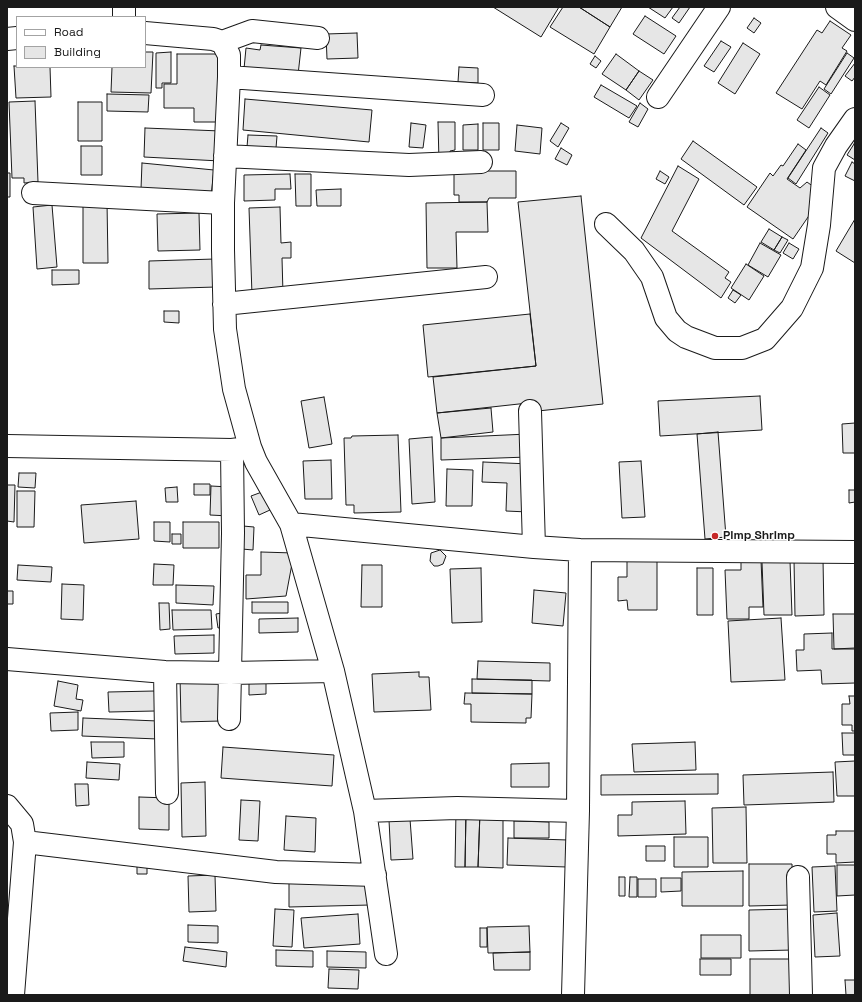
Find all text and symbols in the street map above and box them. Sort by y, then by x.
legend [16,16,146,68]
text: Road [54,24,83,40]
text: Building [54,44,101,60]
place label: Pimp Shrimp [723,529,795,543]
marker: Pimp Shrimp [710,531,720,541]

